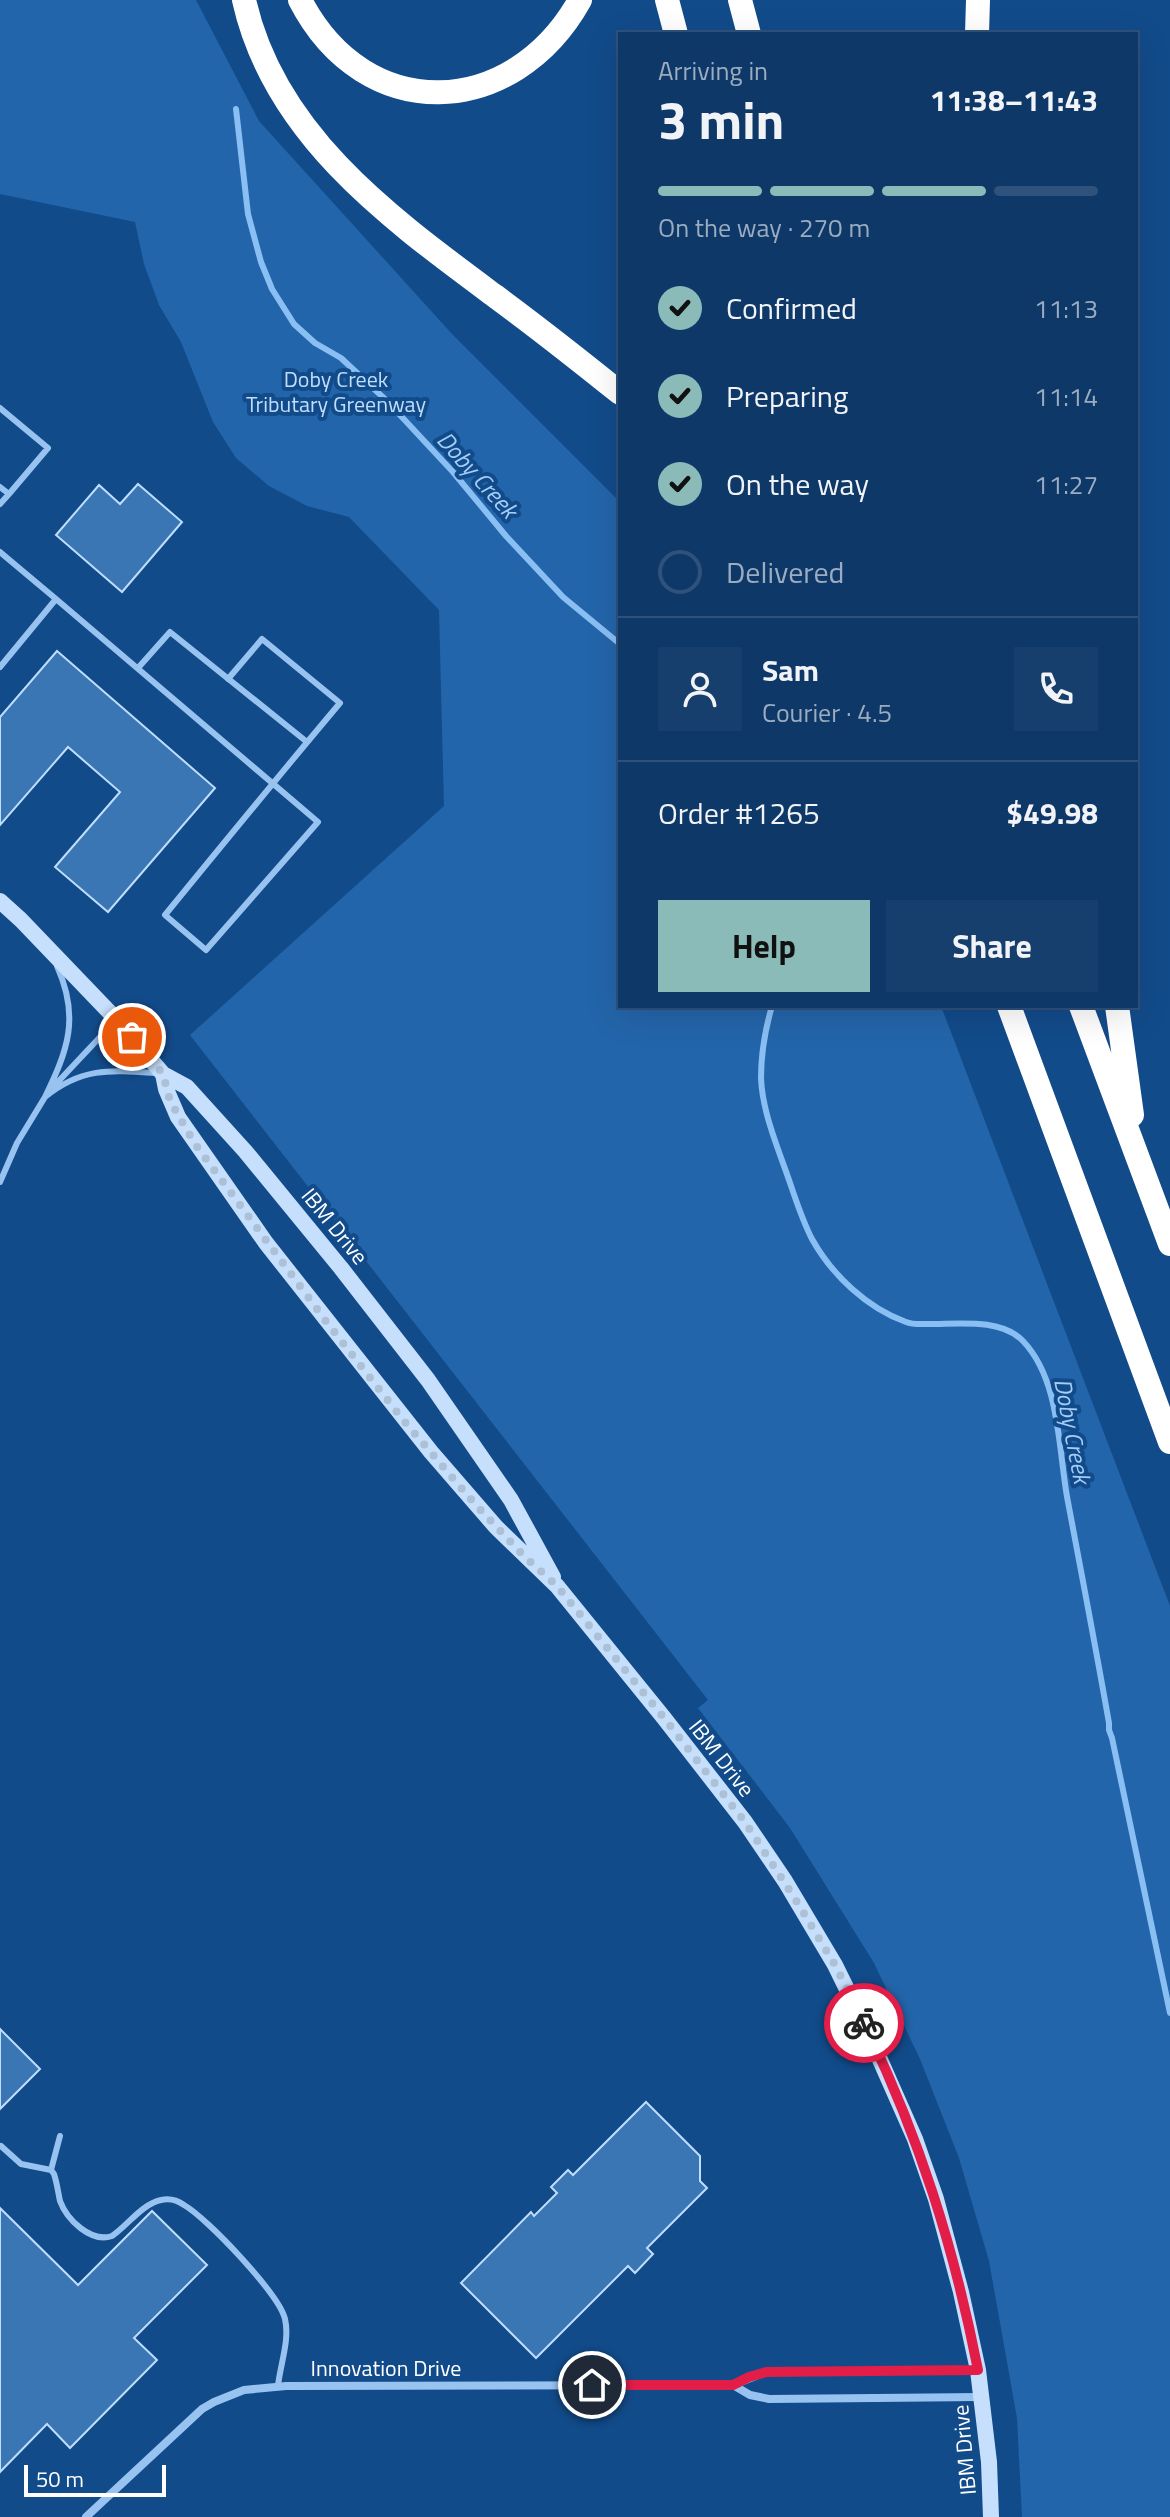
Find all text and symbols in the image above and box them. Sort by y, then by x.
text: Arriving in [658,51,768,90]
text: 11:38–11:43 [930,77,1098,123]
text: 3 min [658,80,784,159]
text: On the way · 270 m [658,208,870,247]
text: Confirmed [726,285,857,331]
icon: check [658,286,702,330]
text: 11:13 [1034,289,1098,328]
park label: Doby Creek Tributary Greenway [246,362,426,421]
text: Preparing [726,373,848,419]
icon: check [658,374,702,418]
text: 11:14 [1034,377,1098,416]
water label: Doby Creek [429,423,529,528]
text: On the way [726,461,869,507]
icon: check [658,462,702,506]
text: 11:27 [1034,465,1098,504]
text: Delivered [726,549,844,595]
button: person [658,647,742,731]
text: Sam [762,647,819,693]
button: phone [1014,647,1098,731]
text: Courier · 4.5 [762,693,892,732]
text: Order #1265 [658,790,820,836]
text: $49.98 [1006,790,1098,836]
button: Help [658,900,870,992]
button: Share [886,900,1098,992]
pin [98,1003,166,1071]
icon: bag [110,1015,154,1059]
street label: IBM Drive [293,1180,377,1272]
water label: Doby Creek [1045,1375,1101,1490]
street label: IBM Drive [681,1712,763,1804]
courier [824,1983,904,2063]
icon: bike [842,2001,886,2045]
street label: Innovation Drive [311,2351,461,2385]
pin [558,2351,626,2419]
icon: home [570,2363,614,2407]
street label: IBM Drive [943,2403,985,2497]
scale bar [24,2461,166,2497]
text: 50 m [36,2462,84,2496]

